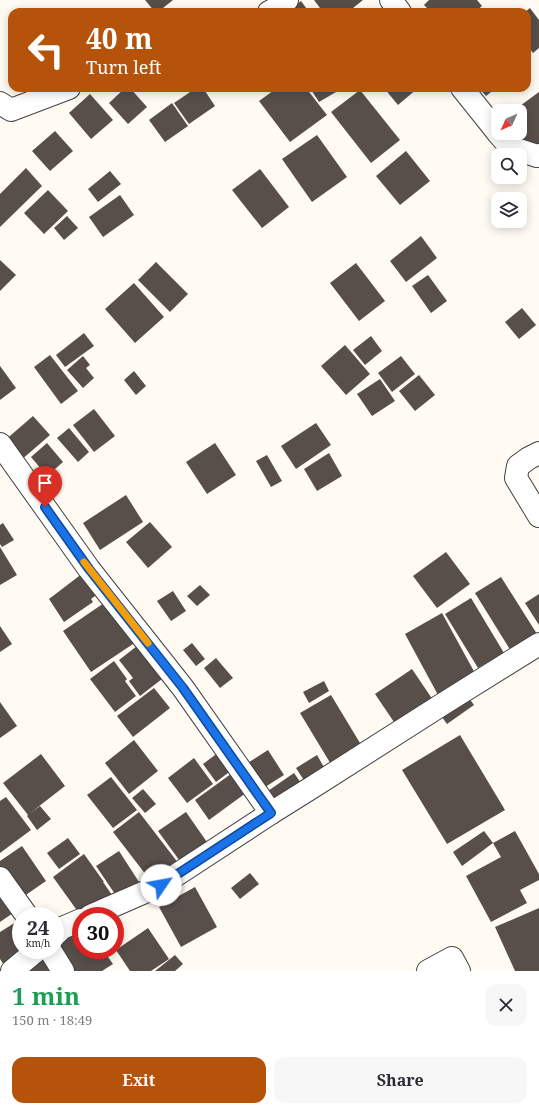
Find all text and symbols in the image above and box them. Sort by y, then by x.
text: 40 m [86,19,153,57]
icon: left [20,24,72,76]
text: Turn left [86,55,161,79]
north arrow [491,104,527,140]
map controls [491,104,527,228]
button: search [491,148,527,184]
button: layers [491,192,527,228]
pin [28,466,62,507]
icon: arrive [34,472,56,494]
position arrow [140,864,182,906]
speed limit sign: 30 [72,907,124,959]
text: 24 [27,914,49,941]
text: km/h [26,936,50,950]
text: 1 min [12,979,80,1012]
button: close [485,984,527,1026]
text: 150 m · 18:49 [12,1011,92,1029]
button: Exit [12,1057,266,1103]
button: Share [274,1057,527,1103]

